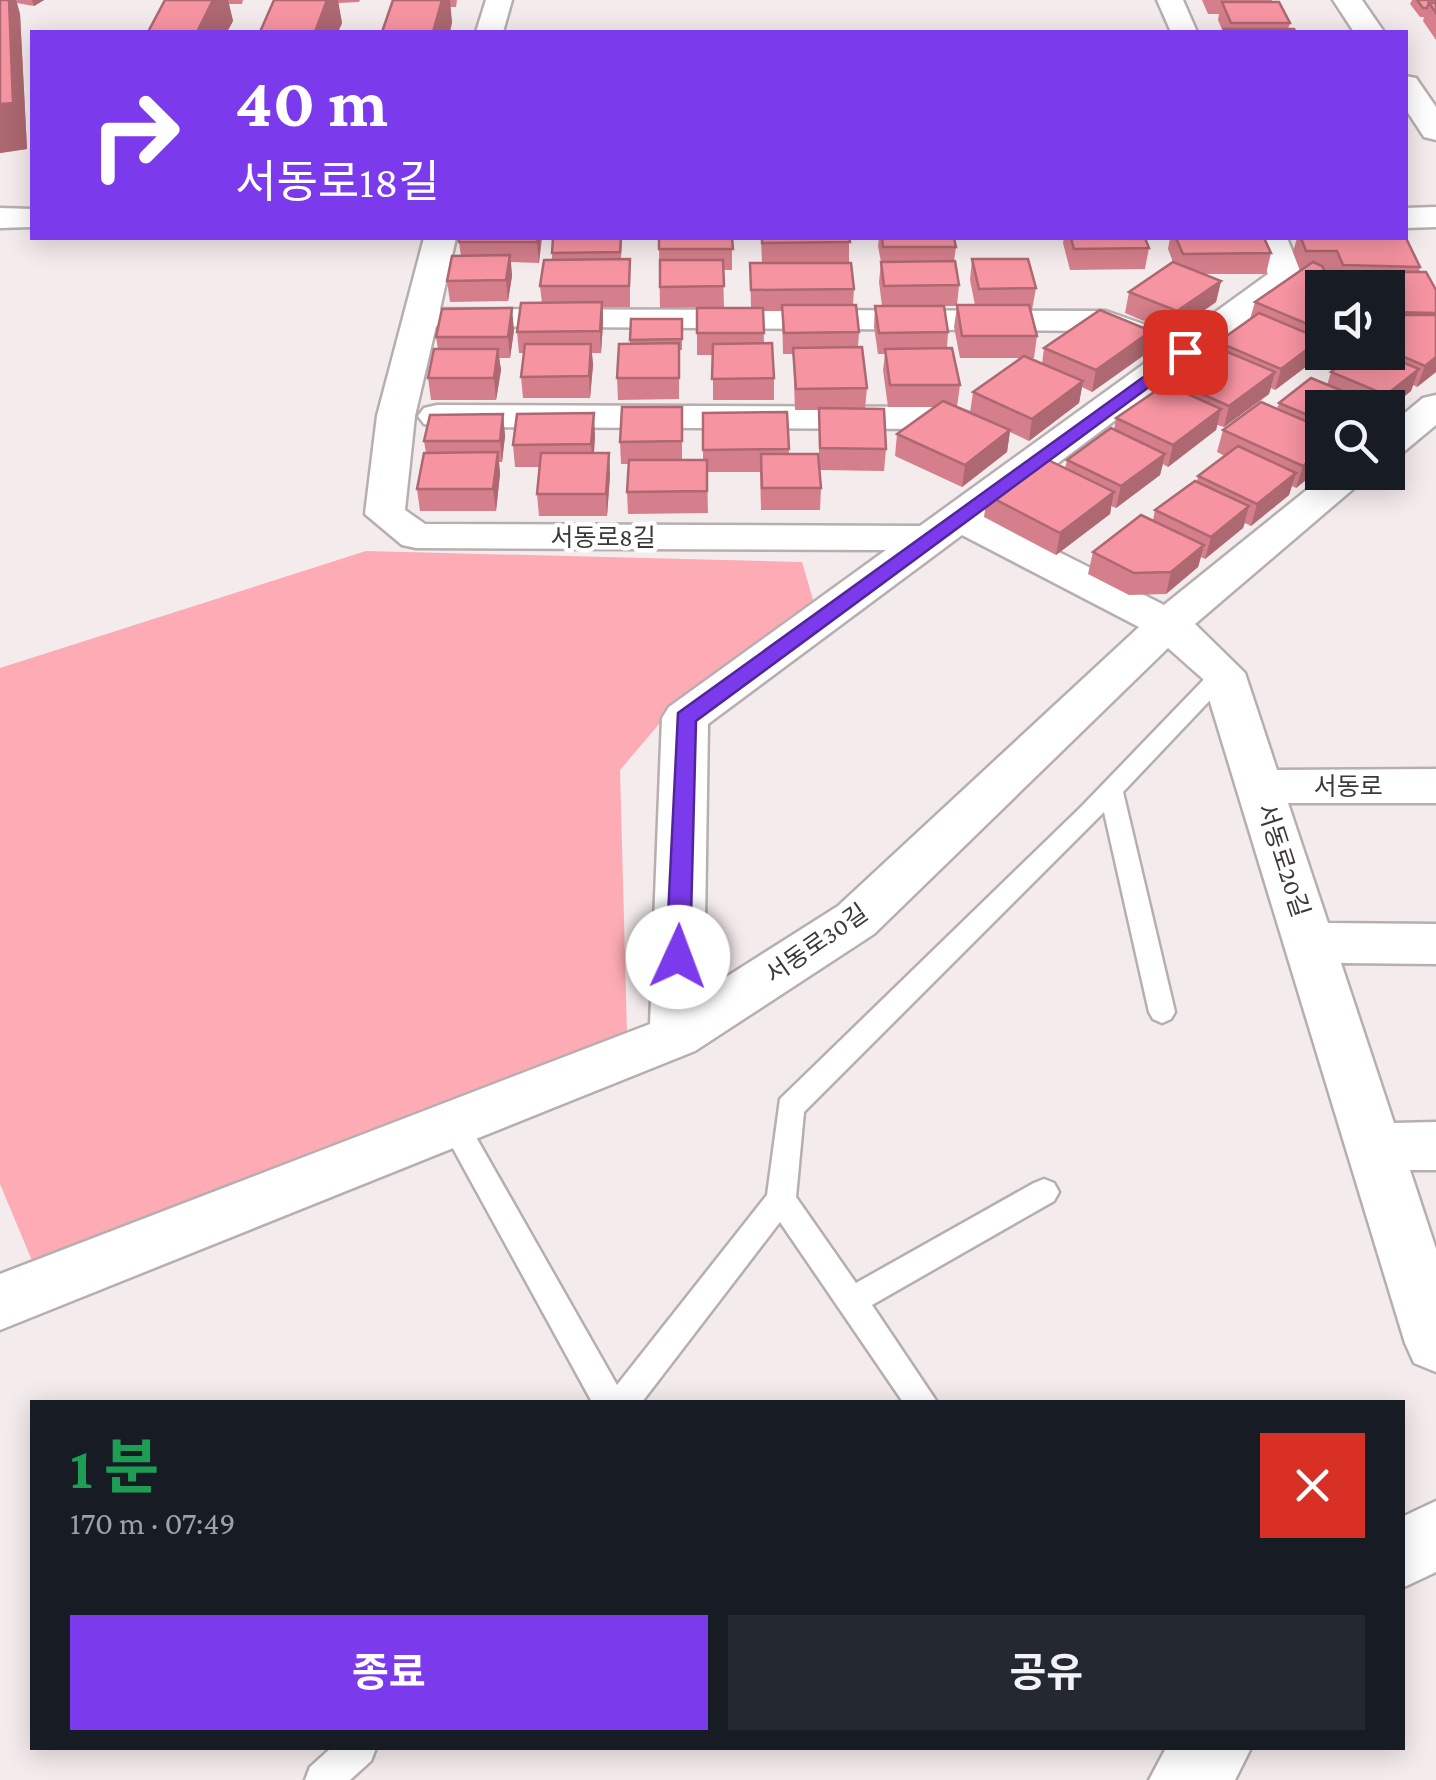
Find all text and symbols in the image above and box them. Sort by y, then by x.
text: 40 m [235,63,388,141]
icon: right [70,70,200,200]
text: 서동로18길 [235,157,440,207]
map controls [1305,270,1405,490]
button: sound [1305,270,1405,370]
pin [1143,310,1228,395]
icon: arrive [1158,325,1213,380]
button: search [1305,390,1405,490]
street label: 서동로8길 [550,524,656,551]
street label: 서동로 [1313,773,1383,800]
street label: 서동로20길 [1252,800,1315,920]
street label: 서동로30길 [760,899,872,988]
position arrow [626,905,730,1009]
button: close [1260,1433,1365,1538]
text: 1 분 [70,1434,159,1501]
text: 170 m · 07:49 [70,1505,236,1541]
button: 종료 [70,1615,708,1730]
button: 공유 [728,1615,1365,1730]

